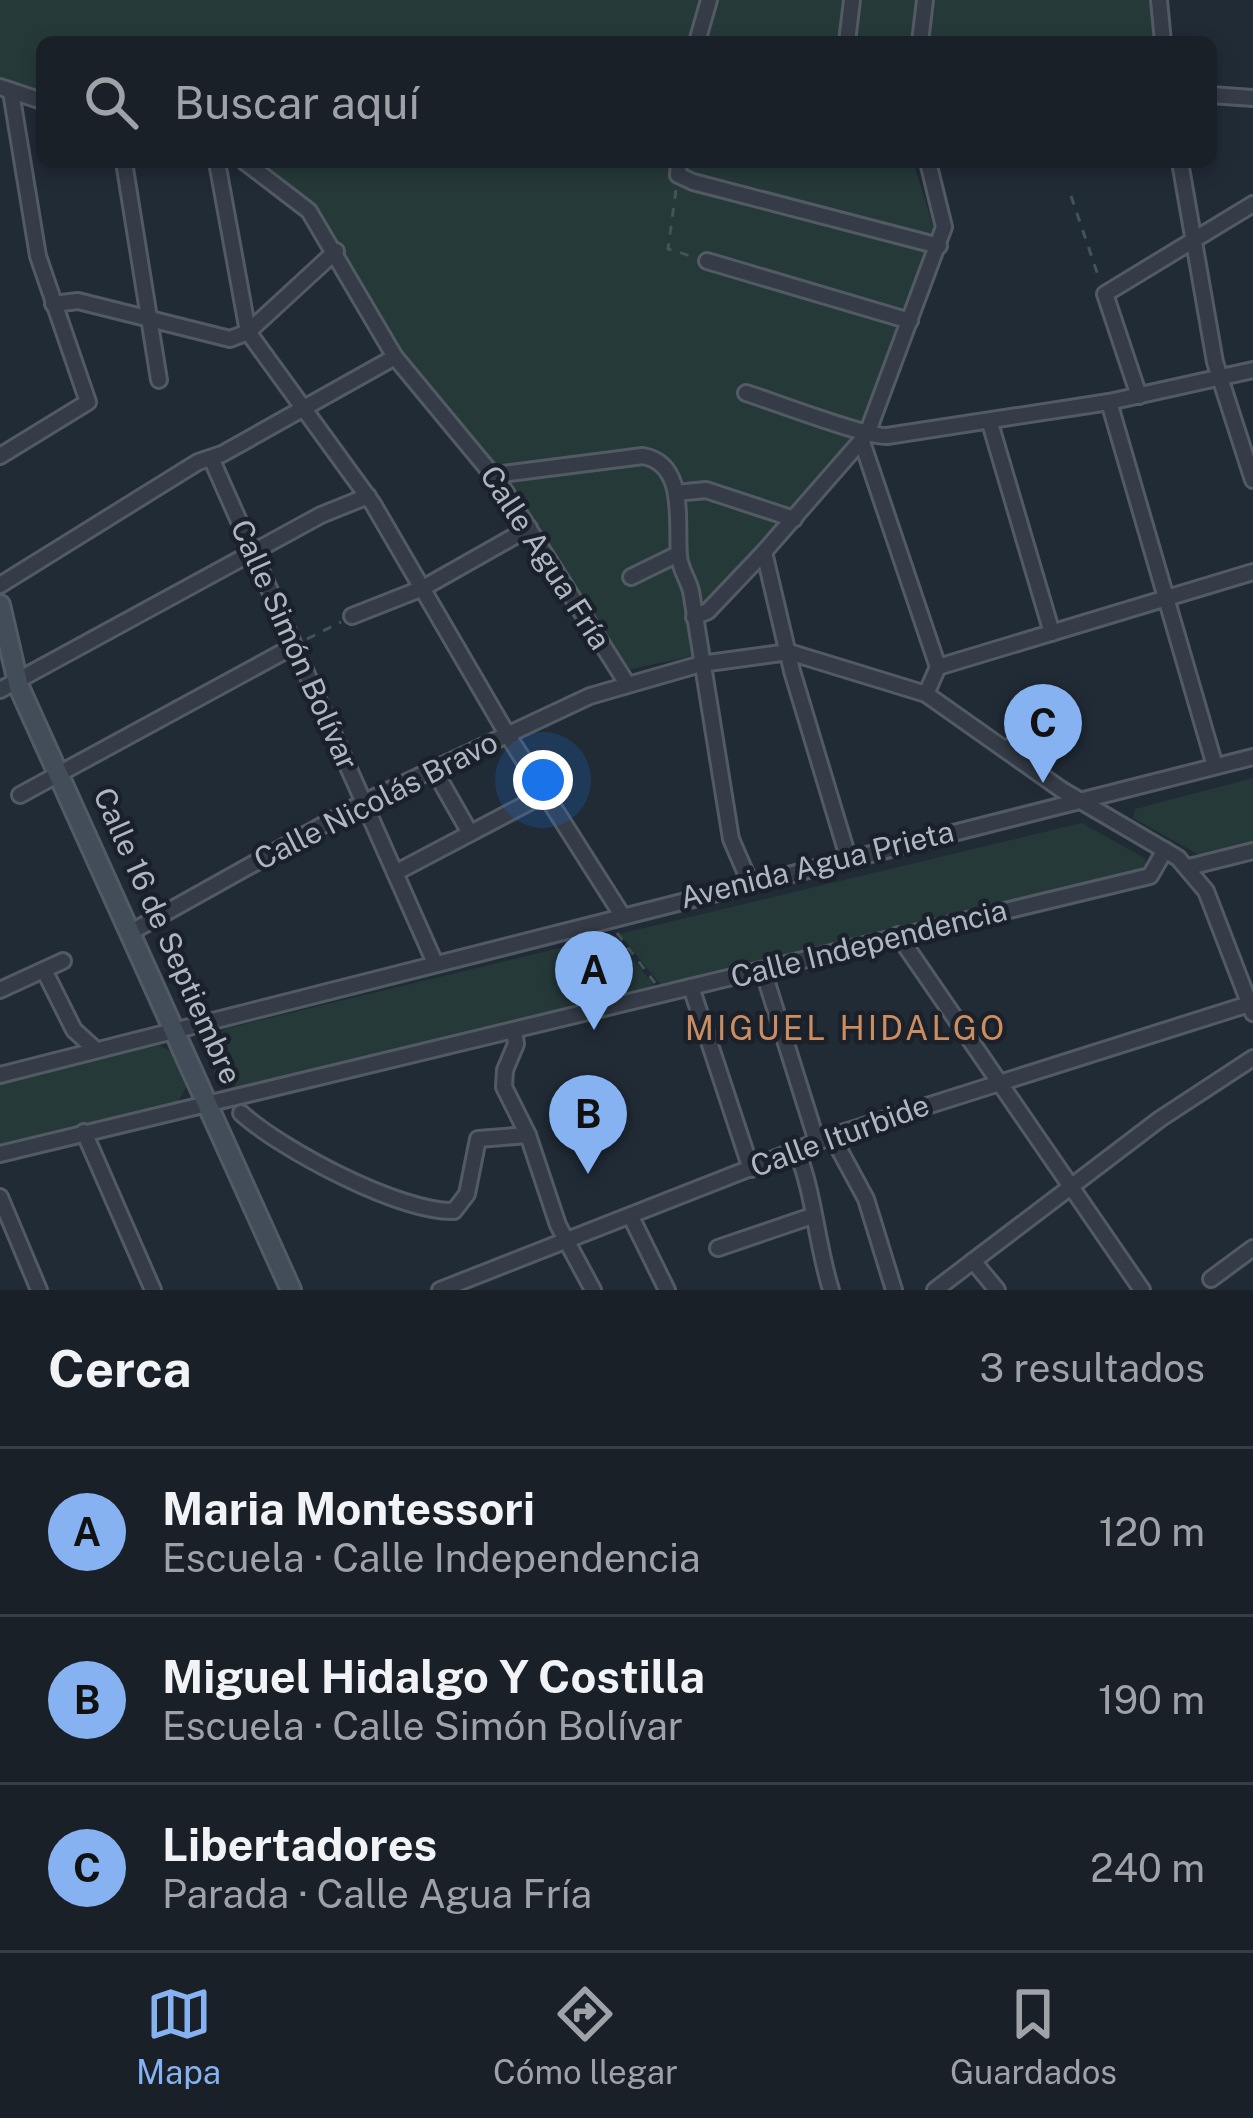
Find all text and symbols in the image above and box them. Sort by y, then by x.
search box [36,36,1217,168]
icon: search [78,69,144,135]
text: Buscar aquí [174,76,420,129]
street label: Calle Agua Fría [473,459,619,656]
street label: Calle Simón Bolívar [224,514,366,775]
pin: C [1004,684,1082,783]
street label: Calle Nicolás Bravo [248,723,503,877]
your location [513,750,573,810]
street label: Calle 16 de Septiembre [86,782,250,1089]
street label: Avenida Agua Prieta [676,813,957,915]
street label: Calle Independencia [727,891,1011,995]
pin: A [555,931,633,1030]
district label: MIGUEL HIDALGO [685,1009,1007,1047]
pin: B [549,1075,627,1174]
street label: Calle Iturbide [745,1086,934,1184]
text: Cerca [48,1339,192,1398]
text: 3 resultados [980,1345,1205,1391]
text: Maria Montessori [162,1482,535,1535]
text: A [73,1509,101,1555]
text: 120 m [1099,1509,1205,1555]
text: Escuela · Calle Independencia [162,1535,701,1581]
text: Miguel Hidalgo Y Costilla [162,1650,705,1703]
text: B [74,1677,100,1723]
text: 190 m [1098,1677,1205,1723]
text: Escuela · Calle Simón Bolívar [162,1703,683,1749]
text: Libertadores [162,1818,437,1871]
text: C [73,1845,101,1891]
text: 240 m [1090,1845,1205,1891]
text: Parada · Calle Agua Fría [162,1871,592,1917]
tab: Mapa [136,1981,221,2091]
tab: Cómo llegar [493,1981,678,2091]
tab: Guardados [950,1981,1117,2091]

